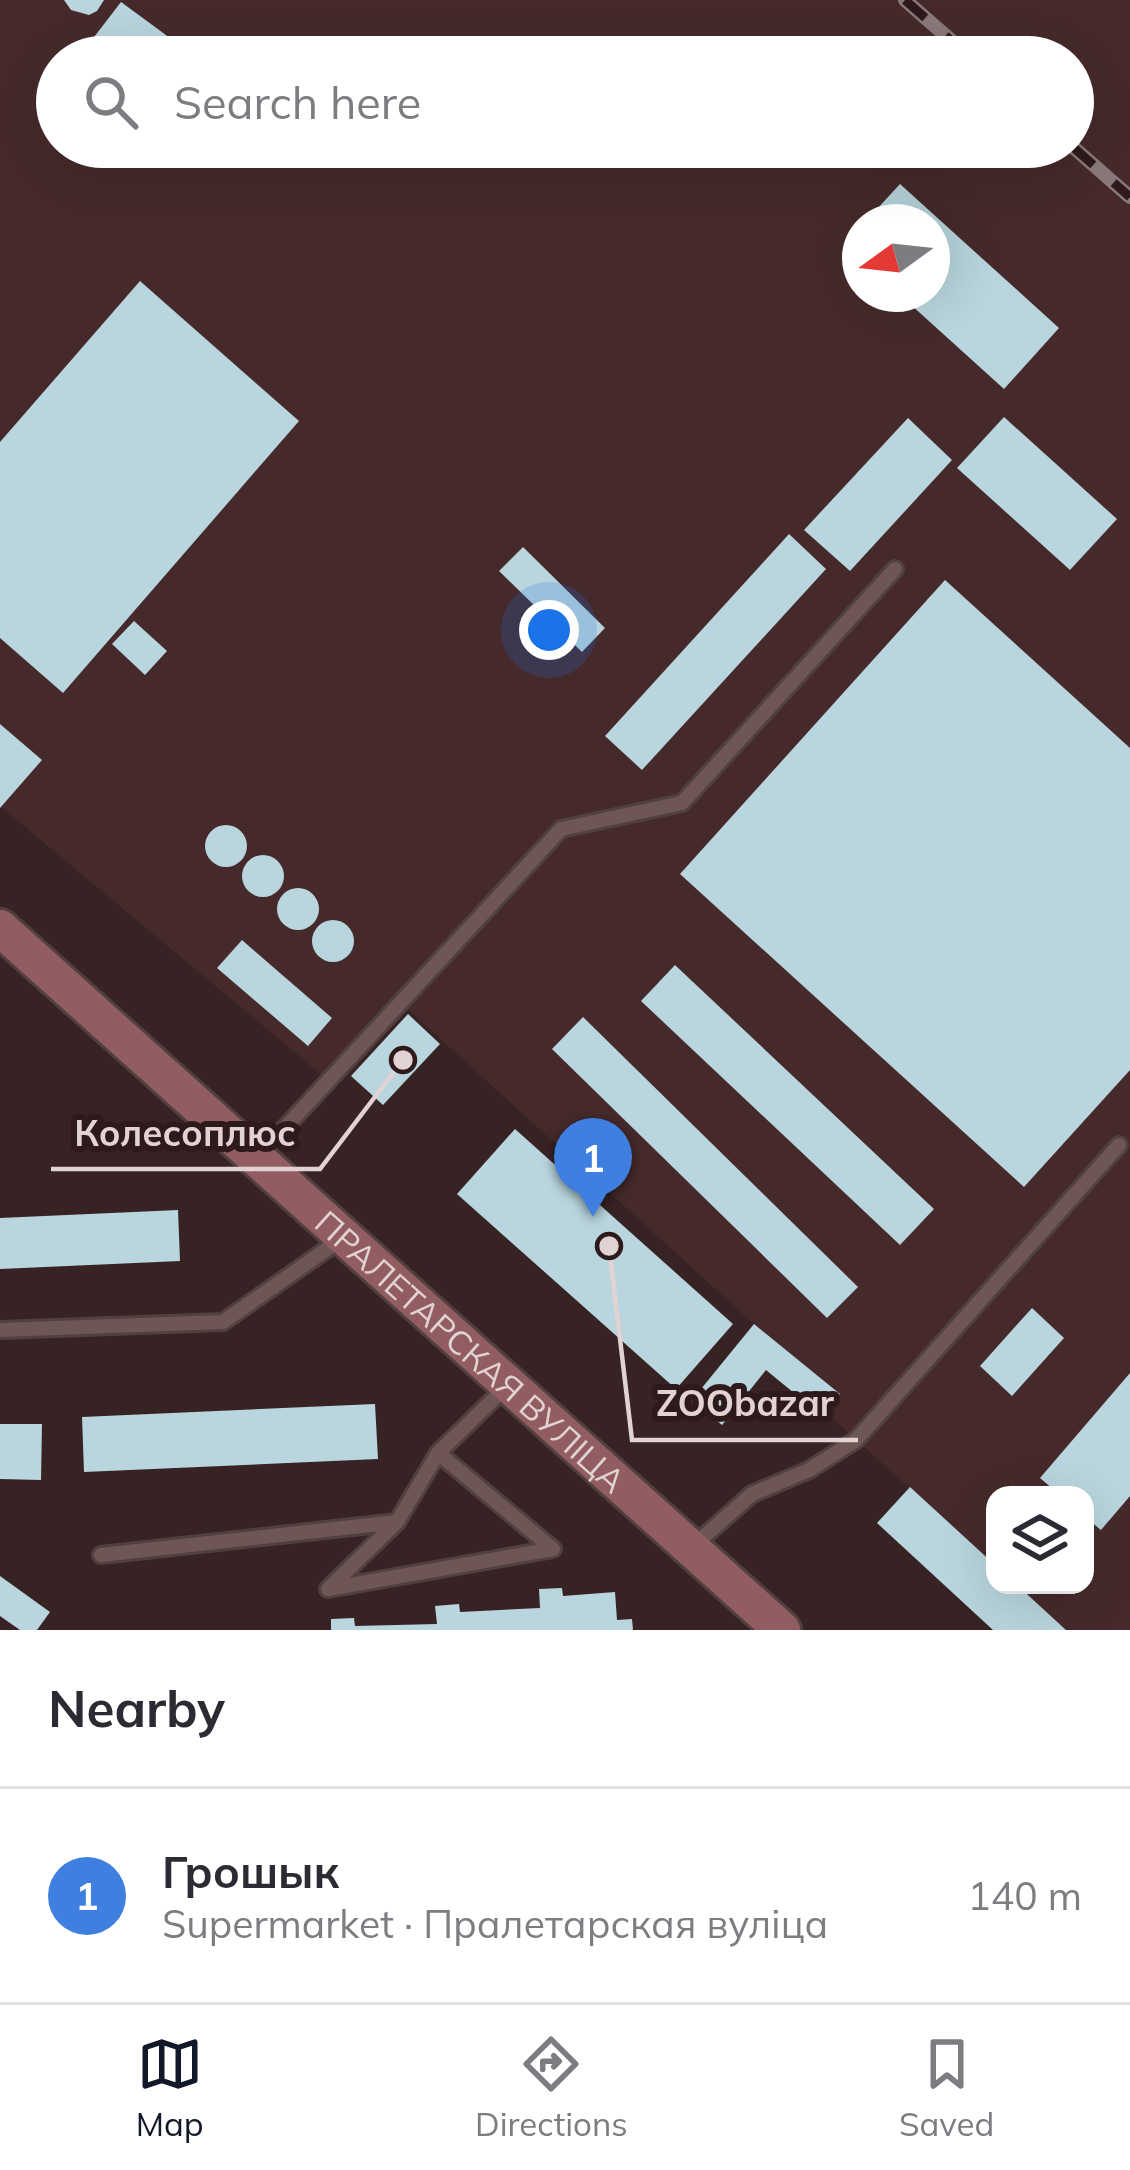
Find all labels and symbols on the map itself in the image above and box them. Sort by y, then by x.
north arrow [842,204,950,312]
your location [519,600,579,660]
callout: Колесоплюс [51,1097,320,1169]
text: Колесоплюс [74,1110,296,1155]
pin: 1 [554,1118,632,1217]
street label: ПРАЛЕТАРСКАЯ ВУЛІЦА [308,1201,634,1501]
callout: ZOObazar [632,1368,858,1440]
text: ZOObazar [656,1380,835,1425]

